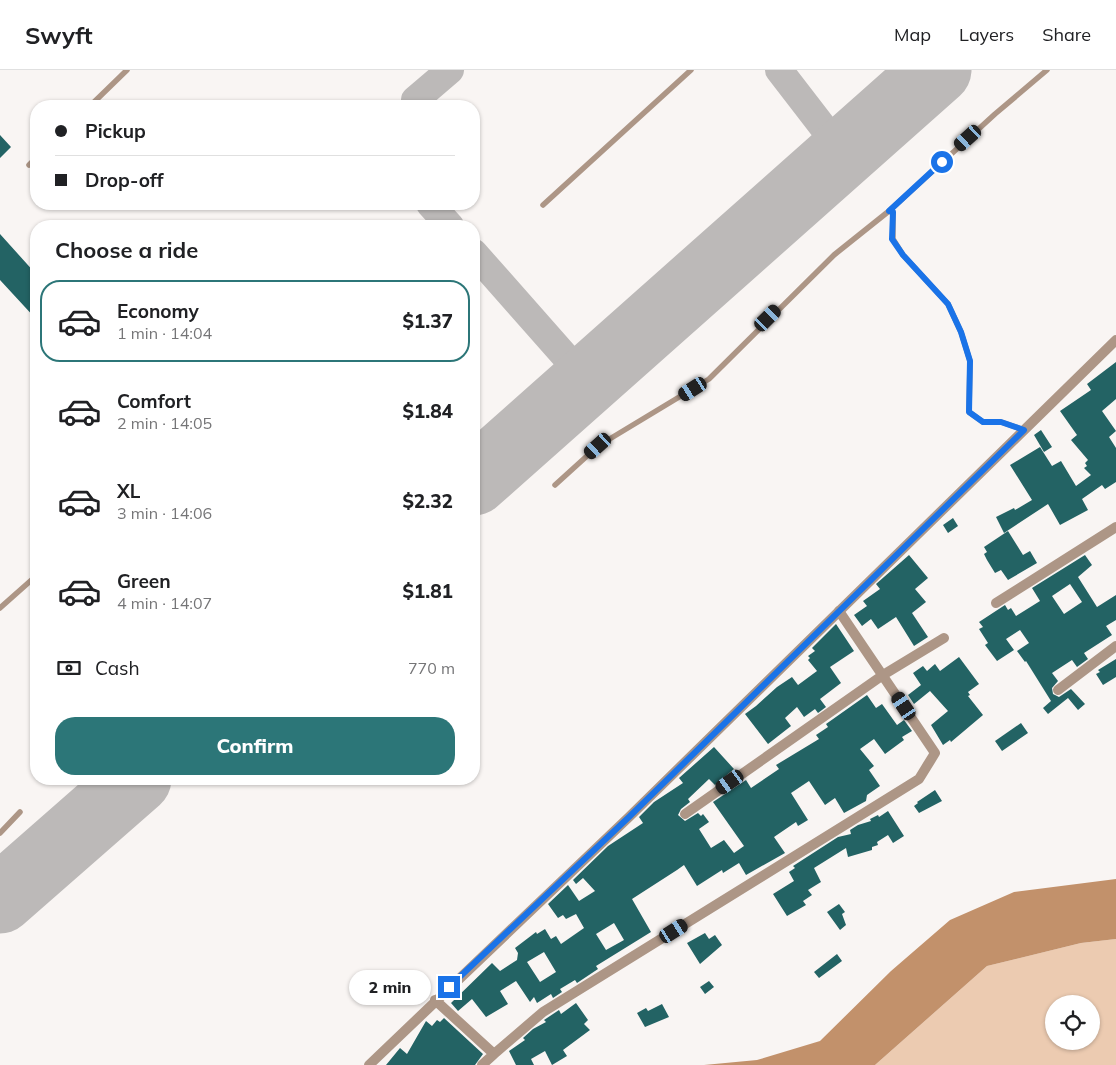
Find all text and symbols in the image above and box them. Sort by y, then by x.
text: Swyft [25,20,93,50]
text: Map [894,23,931,46]
text: Layers [959,23,1014,46]
text: Share [1042,23,1091,46]
text: Pickup [85,119,146,143]
car [951,122,984,154]
route start [931,151,953,173]
text: Drop-off [85,168,163,192]
text: Choose a ride [55,236,198,264]
icon: car [57,299,102,344]
text: Economy [117,299,199,323]
car [752,302,783,334]
text: $1.37 [402,309,453,333]
text: 1 min · 14:04 [117,323,212,343]
car [676,375,709,403]
icon: car [57,389,102,434]
text: Comfort [117,389,191,413]
text: $1.84 [402,399,453,423]
text: 2 min · 14:05 [117,413,212,433]
car [581,430,614,462]
icon: car [57,479,102,524]
text: XL [117,479,140,503]
text: $2.32 [402,489,453,513]
text: 3 min · 14:06 [117,503,212,523]
icon: car [57,569,102,614]
text: Green [117,569,171,593]
text: $1.81 [402,579,453,603]
text: 4 min · 14:07 [117,593,212,613]
icon: cash [55,654,83,682]
text: Cash [95,656,140,680]
text: 770 m [408,658,455,678]
car [889,689,918,723]
button: Confirm [55,717,455,775]
car [713,767,746,797]
car [657,917,690,945]
callout: 2 min [349,970,432,1004]
route end [438,976,460,998]
text: 2 min [369,977,411,997]
map controls [1045,995,1100,1050]
button: locate [1045,995,1100,1050]

